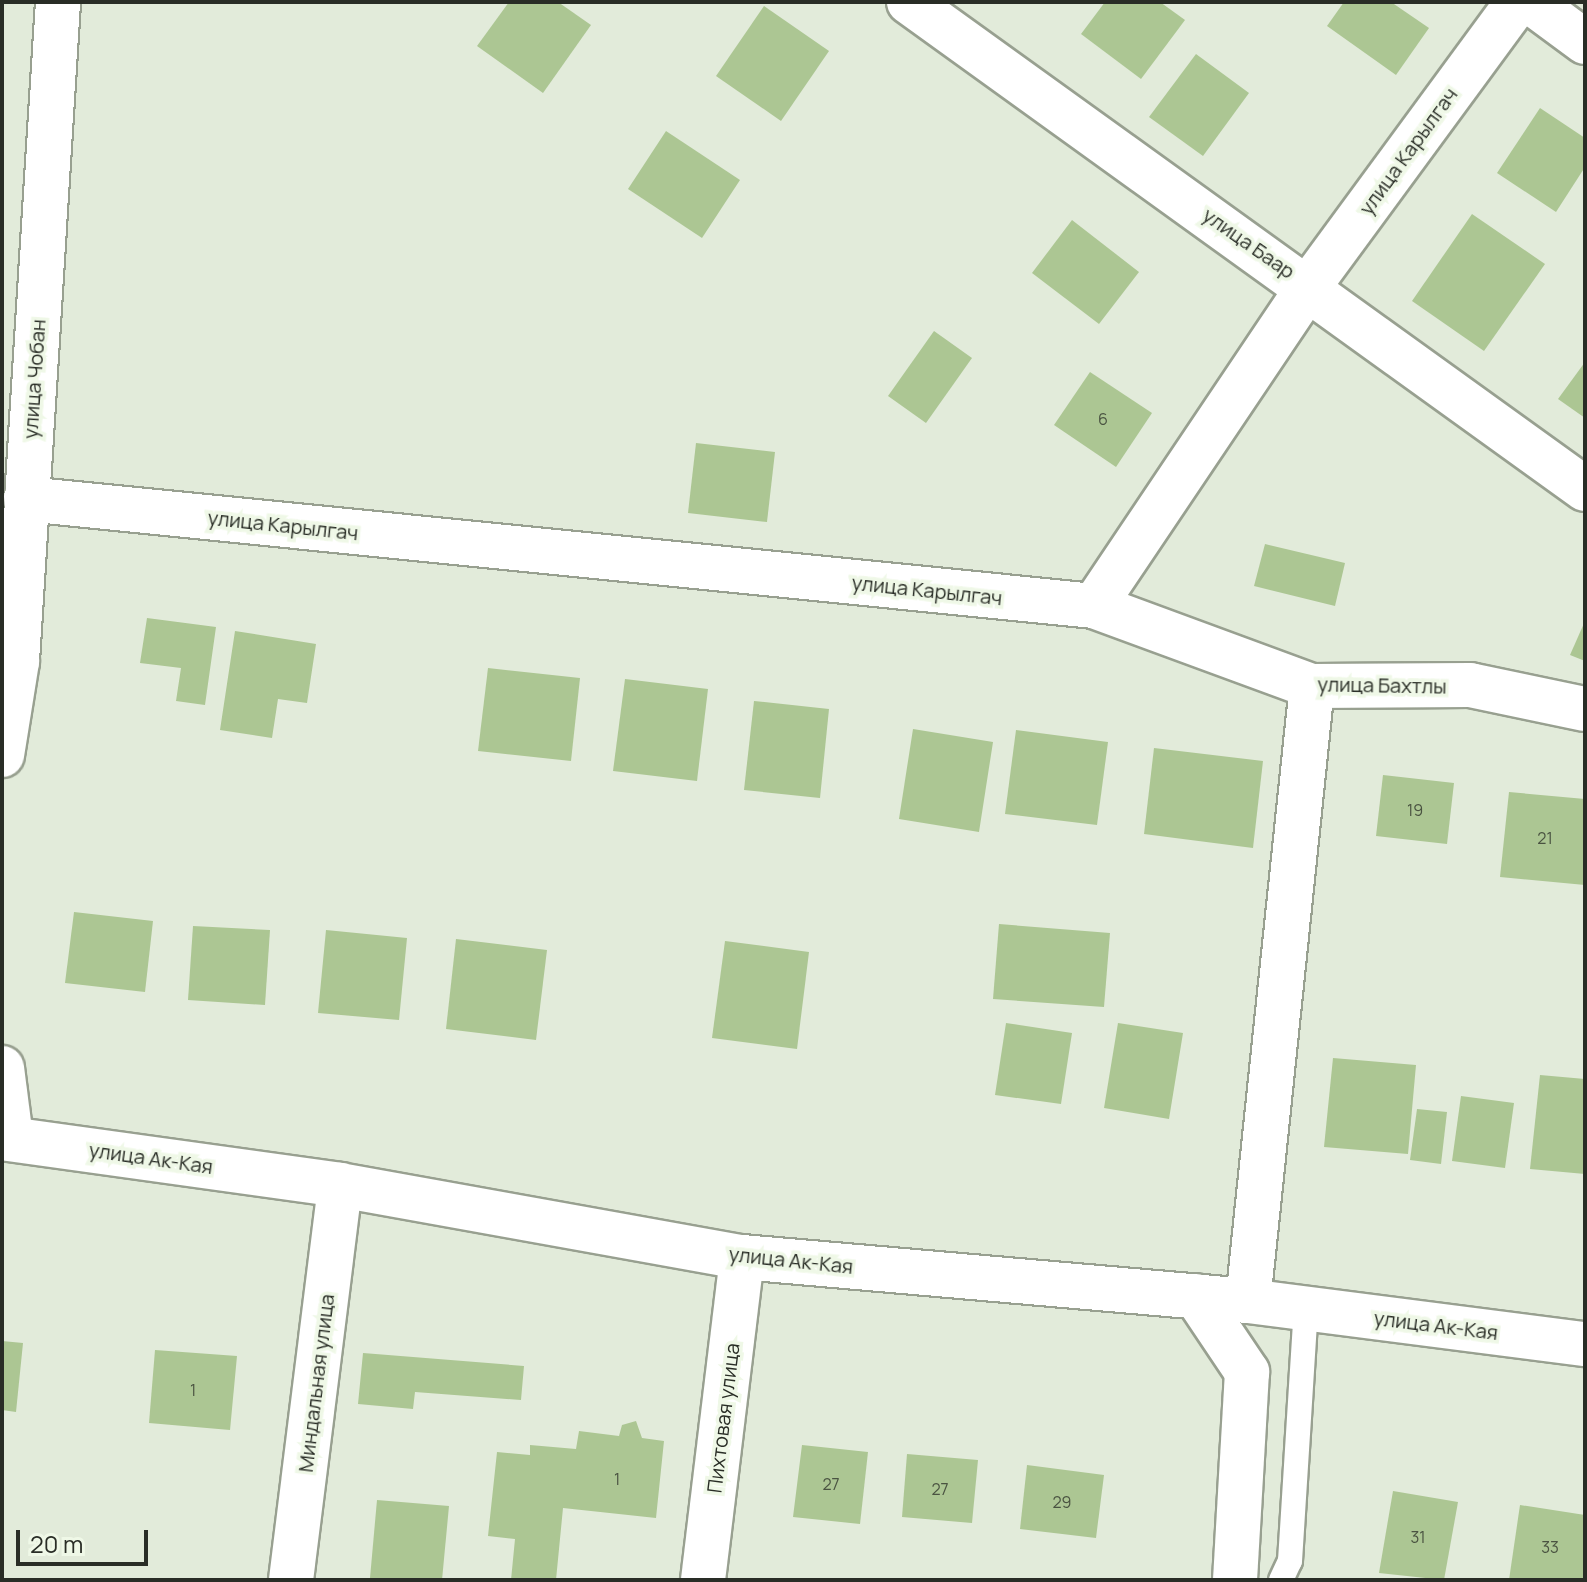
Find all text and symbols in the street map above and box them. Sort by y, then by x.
street label: улица Карылгач [1354,83,1462,219]
street label: улица Баар [1198,203,1300,283]
street label: улица Чобан [18,318,50,440]
house number: 6 [1098,409,1108,429]
street label: улица Карылгач [207,505,359,545]
street label: улица Карылгач [851,570,1003,610]
street label: улица Бахтлы [1317,672,1447,698]
house number: 19 [1407,800,1423,820]
house number: 21 [1537,828,1553,848]
street label: улица Ак-Кая [87,1137,215,1179]
street label: улица Ак-Кая [728,1242,854,1278]
street label: Миндальная улица [293,1292,339,1474]
street label: улица Ак-Кая [1373,1305,1499,1345]
street label: Пихтовая улица [702,1342,744,1494]
house number: 1 [190,1380,196,1400]
house number: 1 [614,1469,620,1489]
house number: 27 [822,1474,840,1494]
house number: 27 [931,1479,949,1499]
house number: 29 [1052,1492,1072,1512]
scale bar [20,1514,152,1564]
text: 20 m [30,1527,83,1560]
house number: 31 [1410,1527,1426,1547]
house number: 33 [1541,1537,1559,1557]

